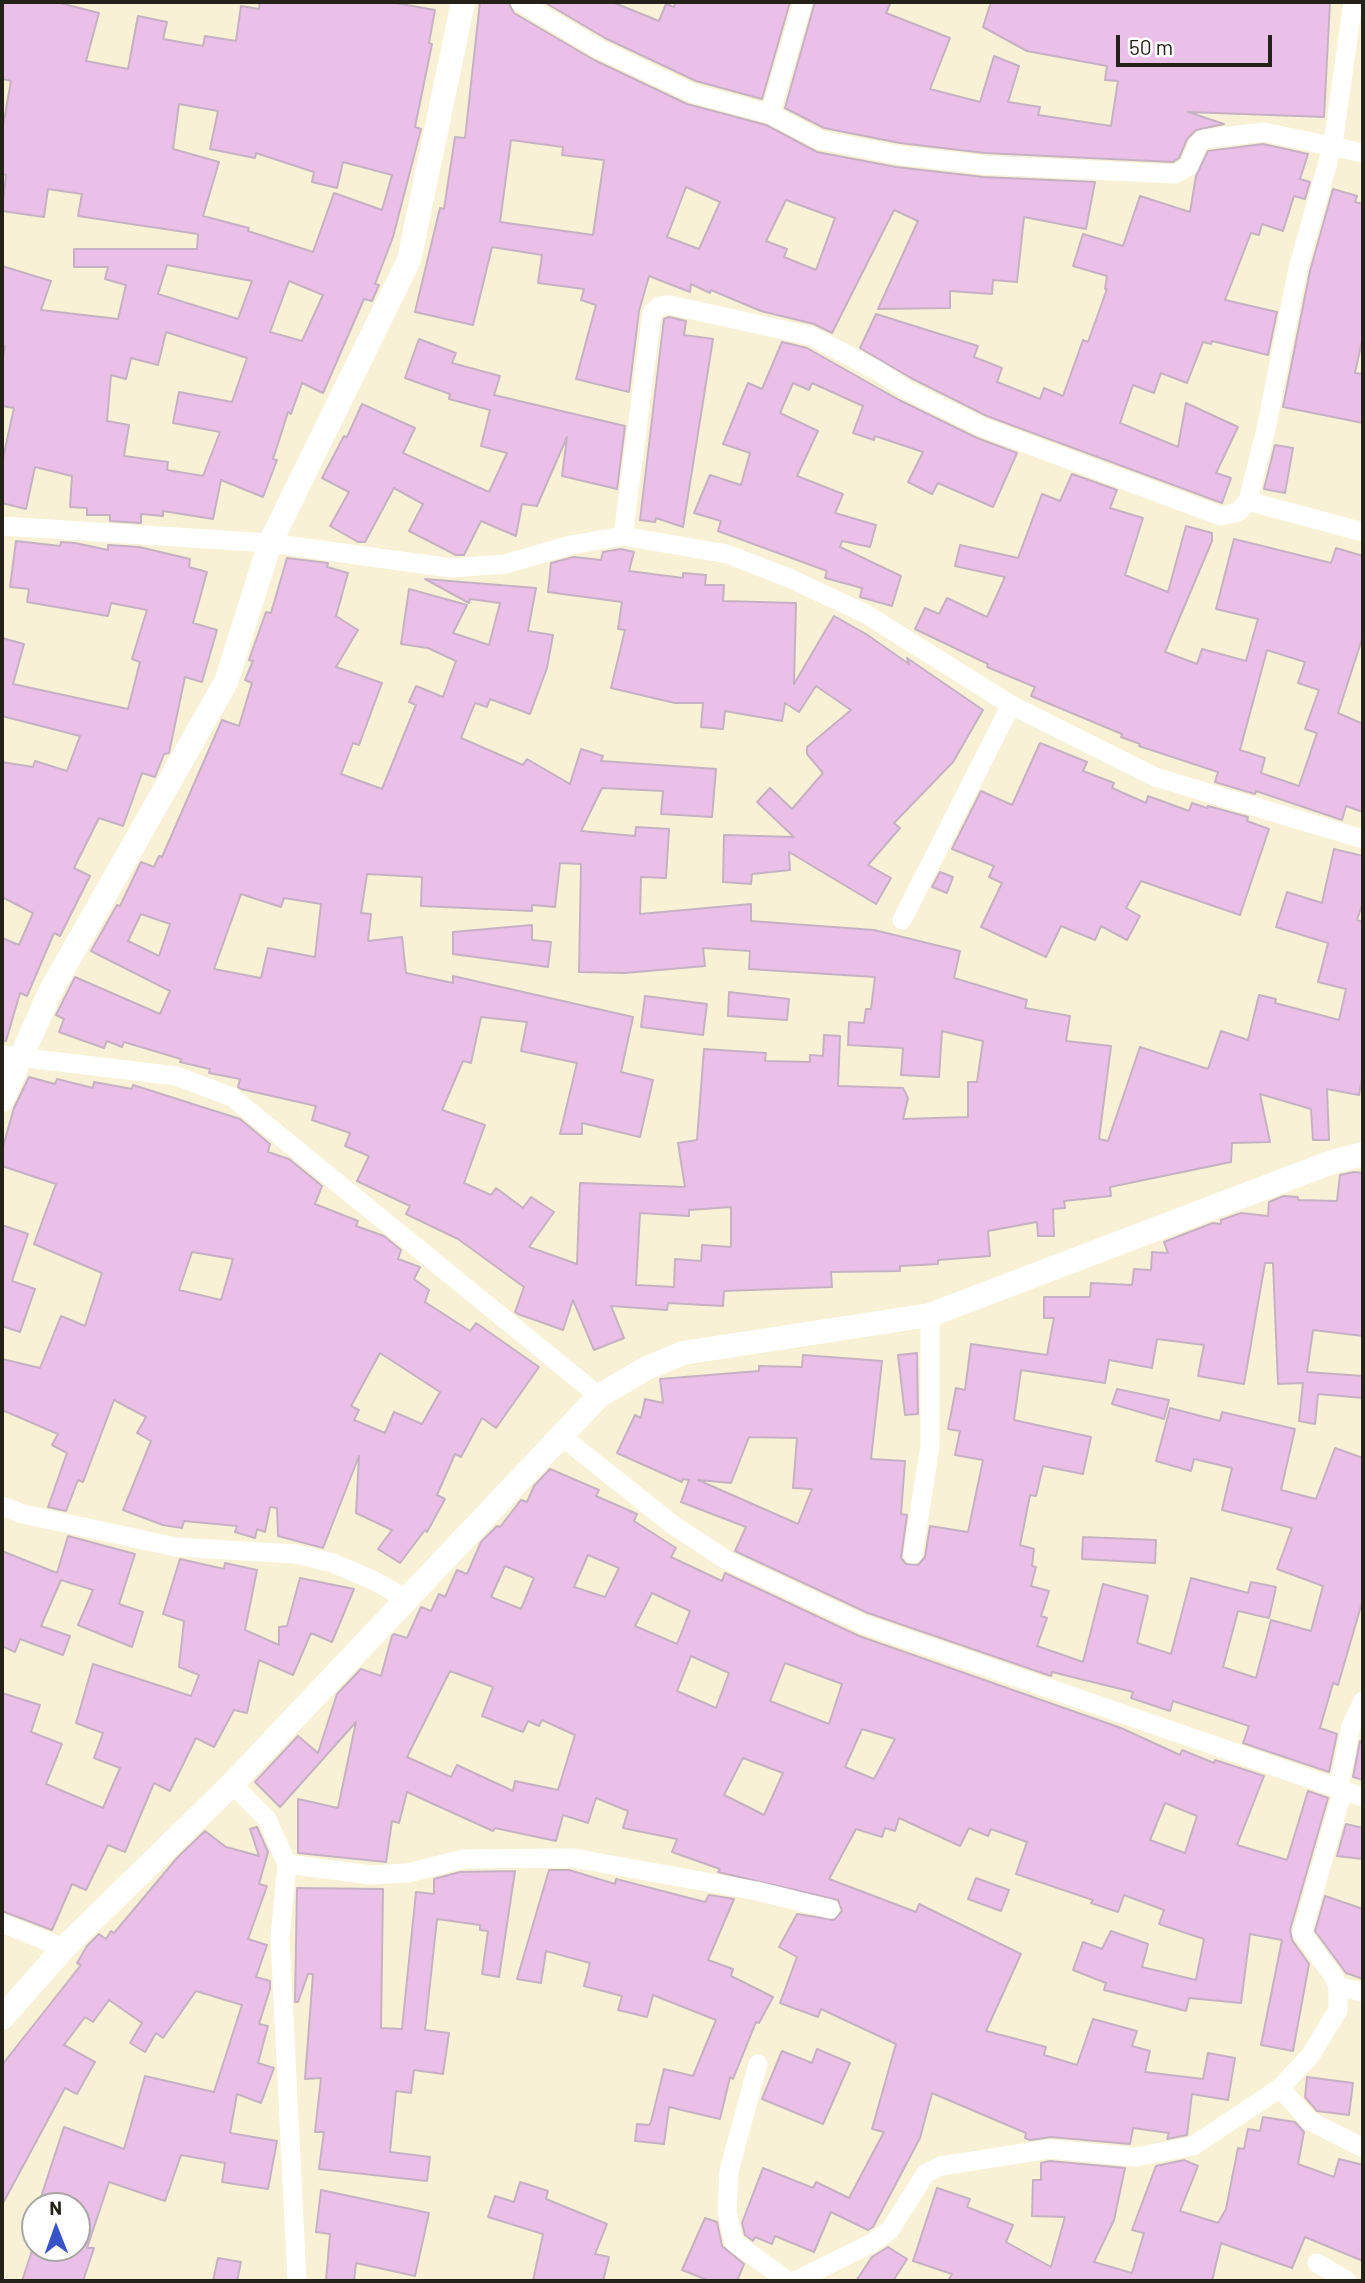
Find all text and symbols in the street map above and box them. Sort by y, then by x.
scale bar [1120,21,1276,65]
text: 50 m [1129,34,1173,59]
north arrow [21,2192,91,2262]
text: N [49,2196,62,2219]

